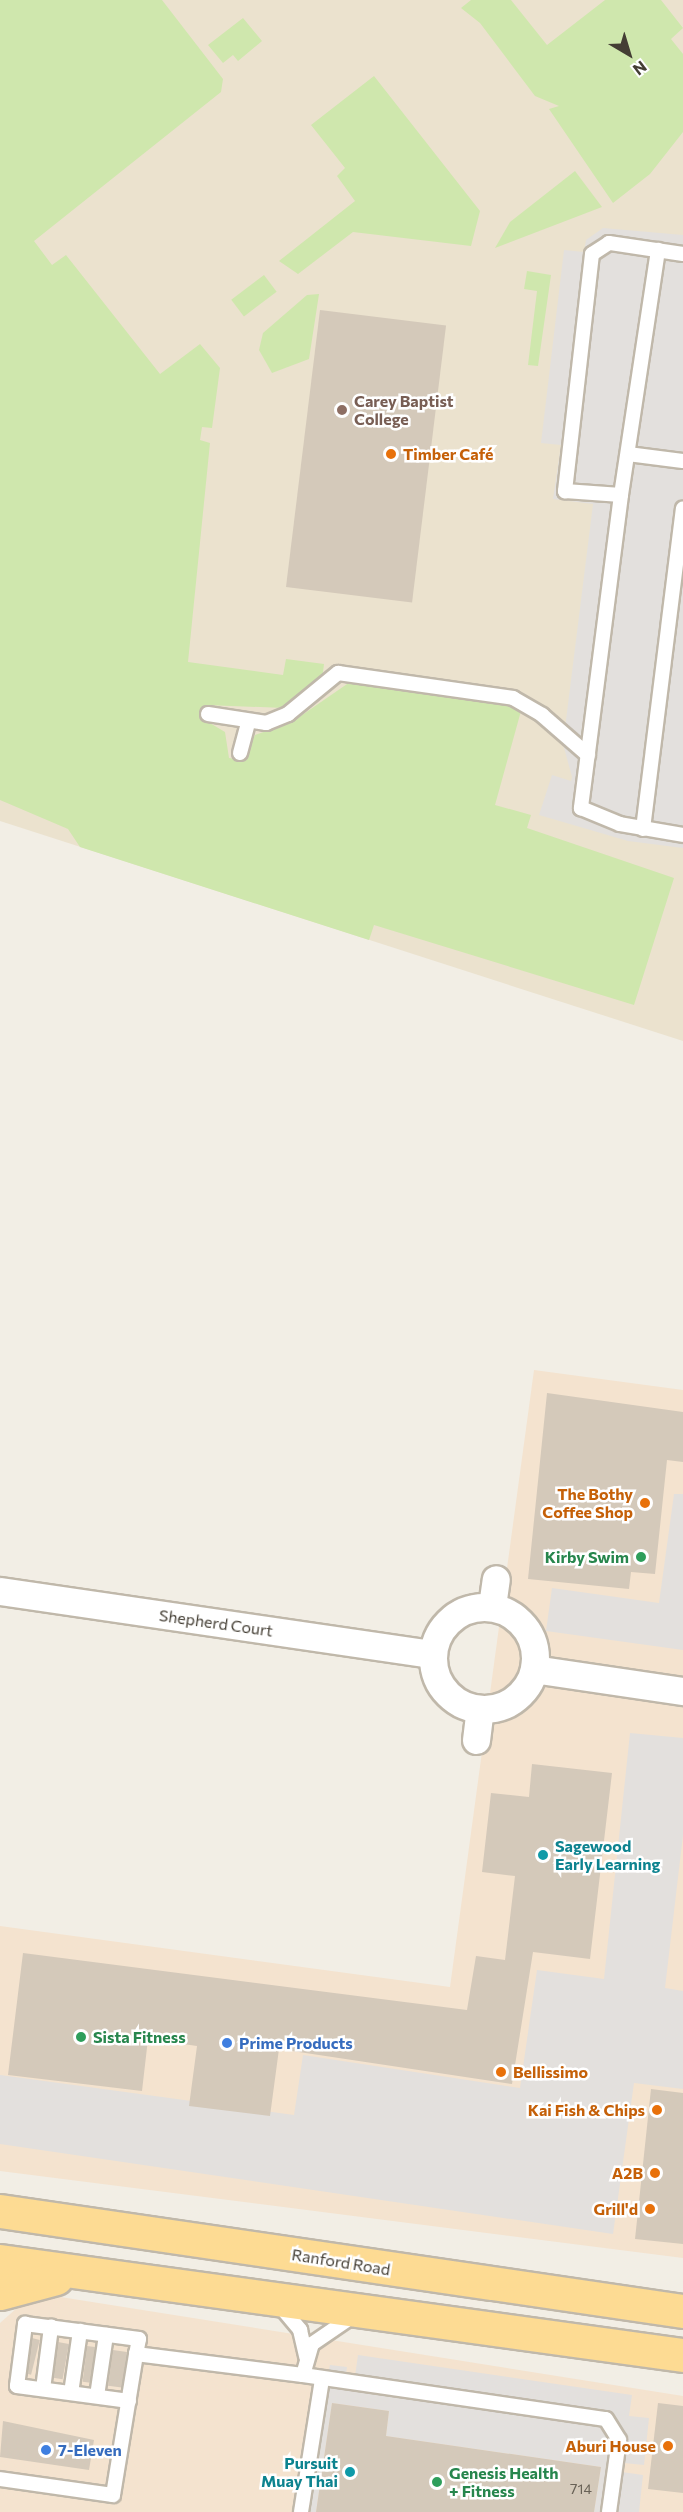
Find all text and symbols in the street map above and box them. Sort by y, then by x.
north arrow [599,24,659,84]
text: N [630,57,651,80]
place label: Carey Baptist College [354,391,454,429]
marker: Carey Baptist College [335,403,349,417]
place label: Timber Café [403,444,493,464]
marker: Timber Café [384,447,398,461]
place label: The Bothy Coffee Shop [542,1484,633,1522]
marker: The Bothy Coffee Shop [638,1496,652,1510]
place label: Kirby Swim [545,1547,629,1567]
marker: Kirby Swim [634,1550,648,1564]
street label: Shepherd Court [158,1605,274,1641]
place label: Sagewood Early Learning [555,1836,660,1874]
marker: Sagewood Early Learning [536,1848,550,1862]
place label: Sista Fitness [93,2027,186,2047]
marker: Sista Fitness [74,2030,88,2044]
place label: Prime Products [239,2033,353,2053]
marker: Prime Products [220,2036,234,2050]
place label: Bellissimo [513,2062,588,2082]
marker: Bellissimo [494,2065,508,2079]
place label: Kai Fish & Chips [528,2100,645,2120]
marker: Kai Fish & Chips [650,2103,664,2117]
place label: A2B [612,2163,643,2183]
marker: A2B [648,2166,662,2180]
place label: Grill'd [594,2199,638,2219]
marker: Grill'd [643,2202,657,2216]
street label: Ranford Road [290,2245,392,2279]
place label: Aburi House [565,2436,656,2456]
marker: Aburi House [661,2439,675,2453]
place label: 7-Eleven [58,2440,122,2460]
marker: 7-Eleven [39,2443,53,2457]
place label: Pursuit Muay Thai [261,2453,338,2491]
place label: Genesis Health + Fitness [449,2463,558,2501]
marker: Pursuit Muay Thai [343,2465,357,2479]
marker: Genesis Health + Fitness [430,2475,444,2489]
house number: 714 [570,2481,592,2497]

